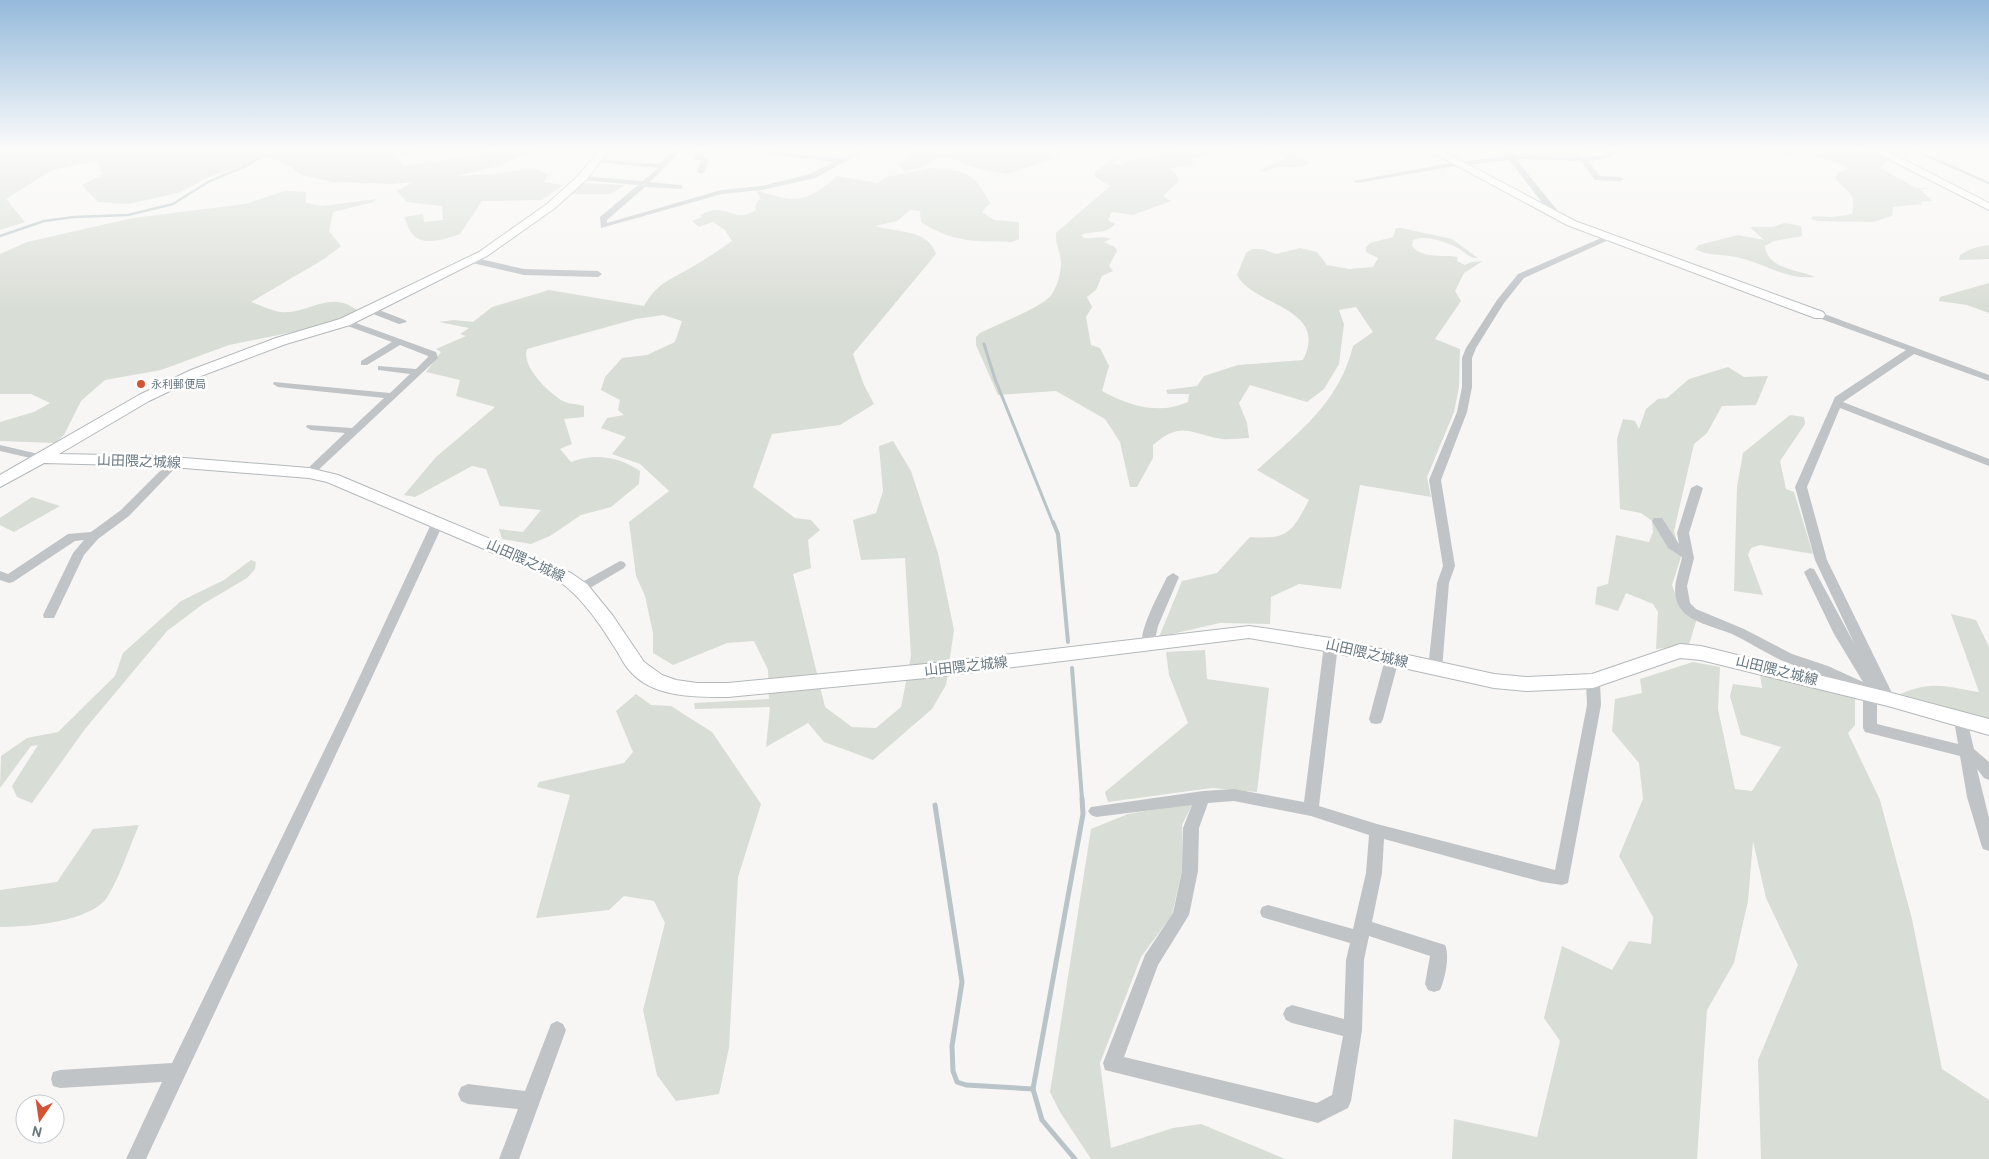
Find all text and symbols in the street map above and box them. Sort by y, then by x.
marker: 永利郵便局 [135,378,147,390]
place label: 永利郵便局 [151,378,206,392]
street label: 山田隈之城線 [97,453,181,472]
street label: 山田隈之城線 [484,537,567,586]
street label: 山田隈之城線 [1324,637,1409,672]
street label: 山田隈之城線 [1734,653,1819,690]
street label: 山田隈之城線 [923,655,1009,680]
north arrow [15,1094,65,1144]
text: N [31,1121,44,1140]

